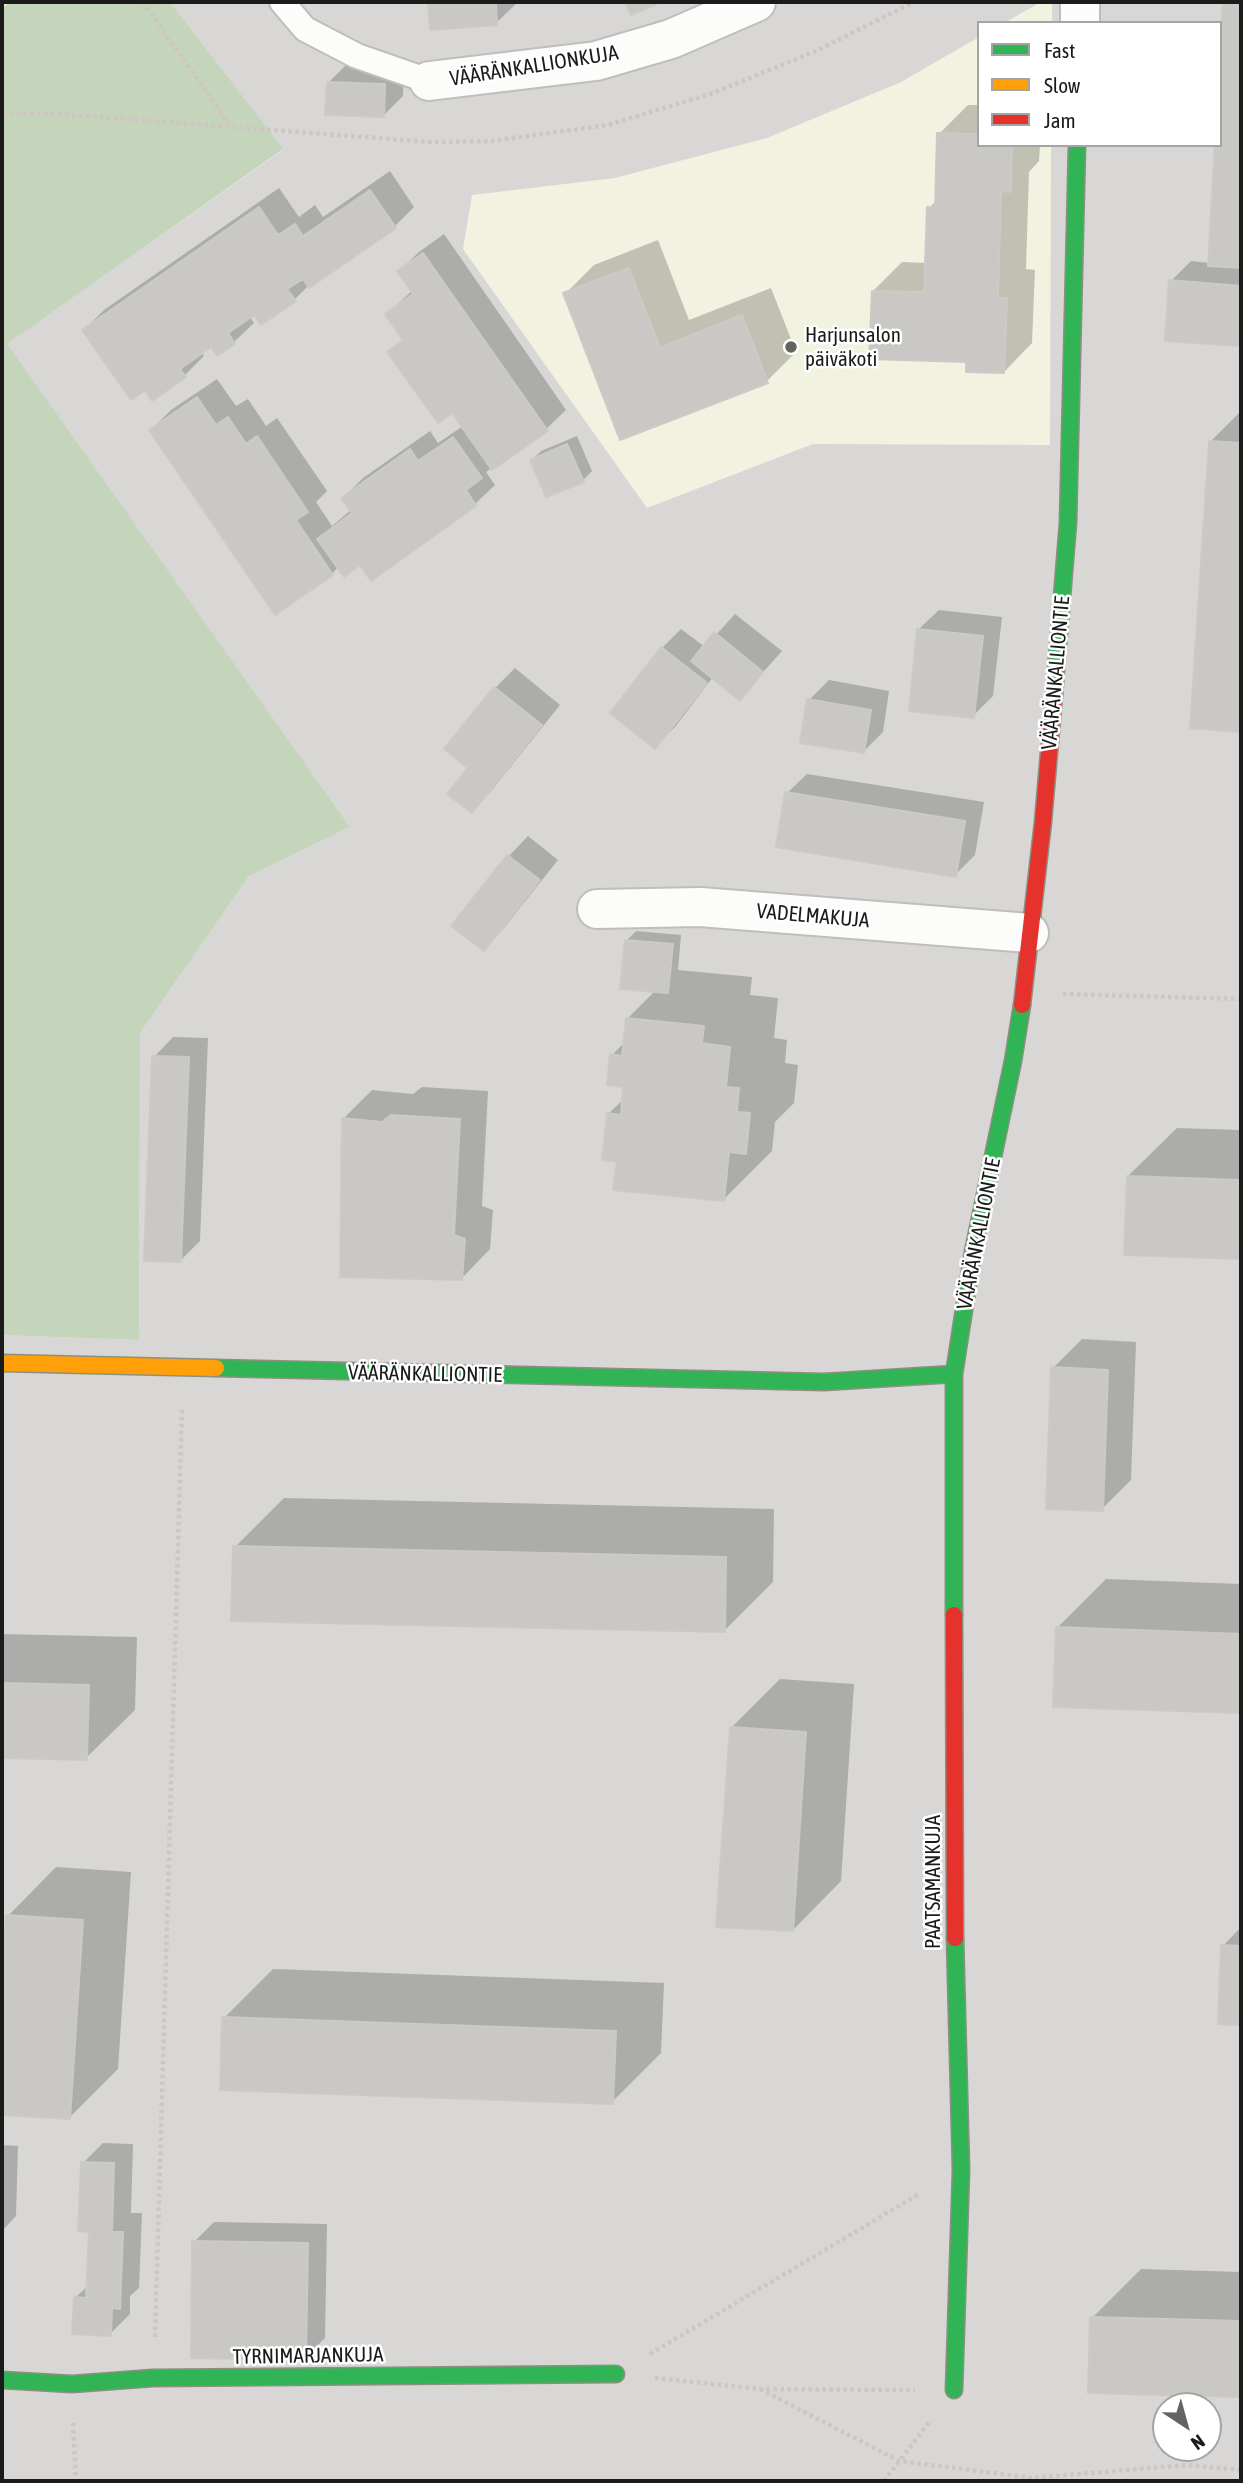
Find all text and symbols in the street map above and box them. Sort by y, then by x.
legend [977,21,1222,147]
text: Fast [1044,38,1075,62]
street label: VÄÄRÄNKALLIONKUJA [448,40,620,92]
text: Slow [1044,73,1080,97]
text: Jam [1044,108,1076,132]
place label: Harjunsalon päiväkoti [805,322,901,372]
marker: Harjunsalon päiväkoti [783,339,799,355]
street label: VÄÄRÄNKALLIONTIE [1037,595,1075,751]
street label: VADELMAKUJA [756,899,870,933]
street label: VÄÄRÄNKALLIONTIE [952,1156,1006,1312]
street label: VÄÄRÄNKALLIONTIE [348,1360,502,1388]
street label: PAATSAMANKUJA [920,1815,946,1949]
street label: TYRNIMARJANKUJA [232,2342,384,2370]
north arrow [1152,2392,1222,2462]
text: N [1187,2430,1209,2455]

